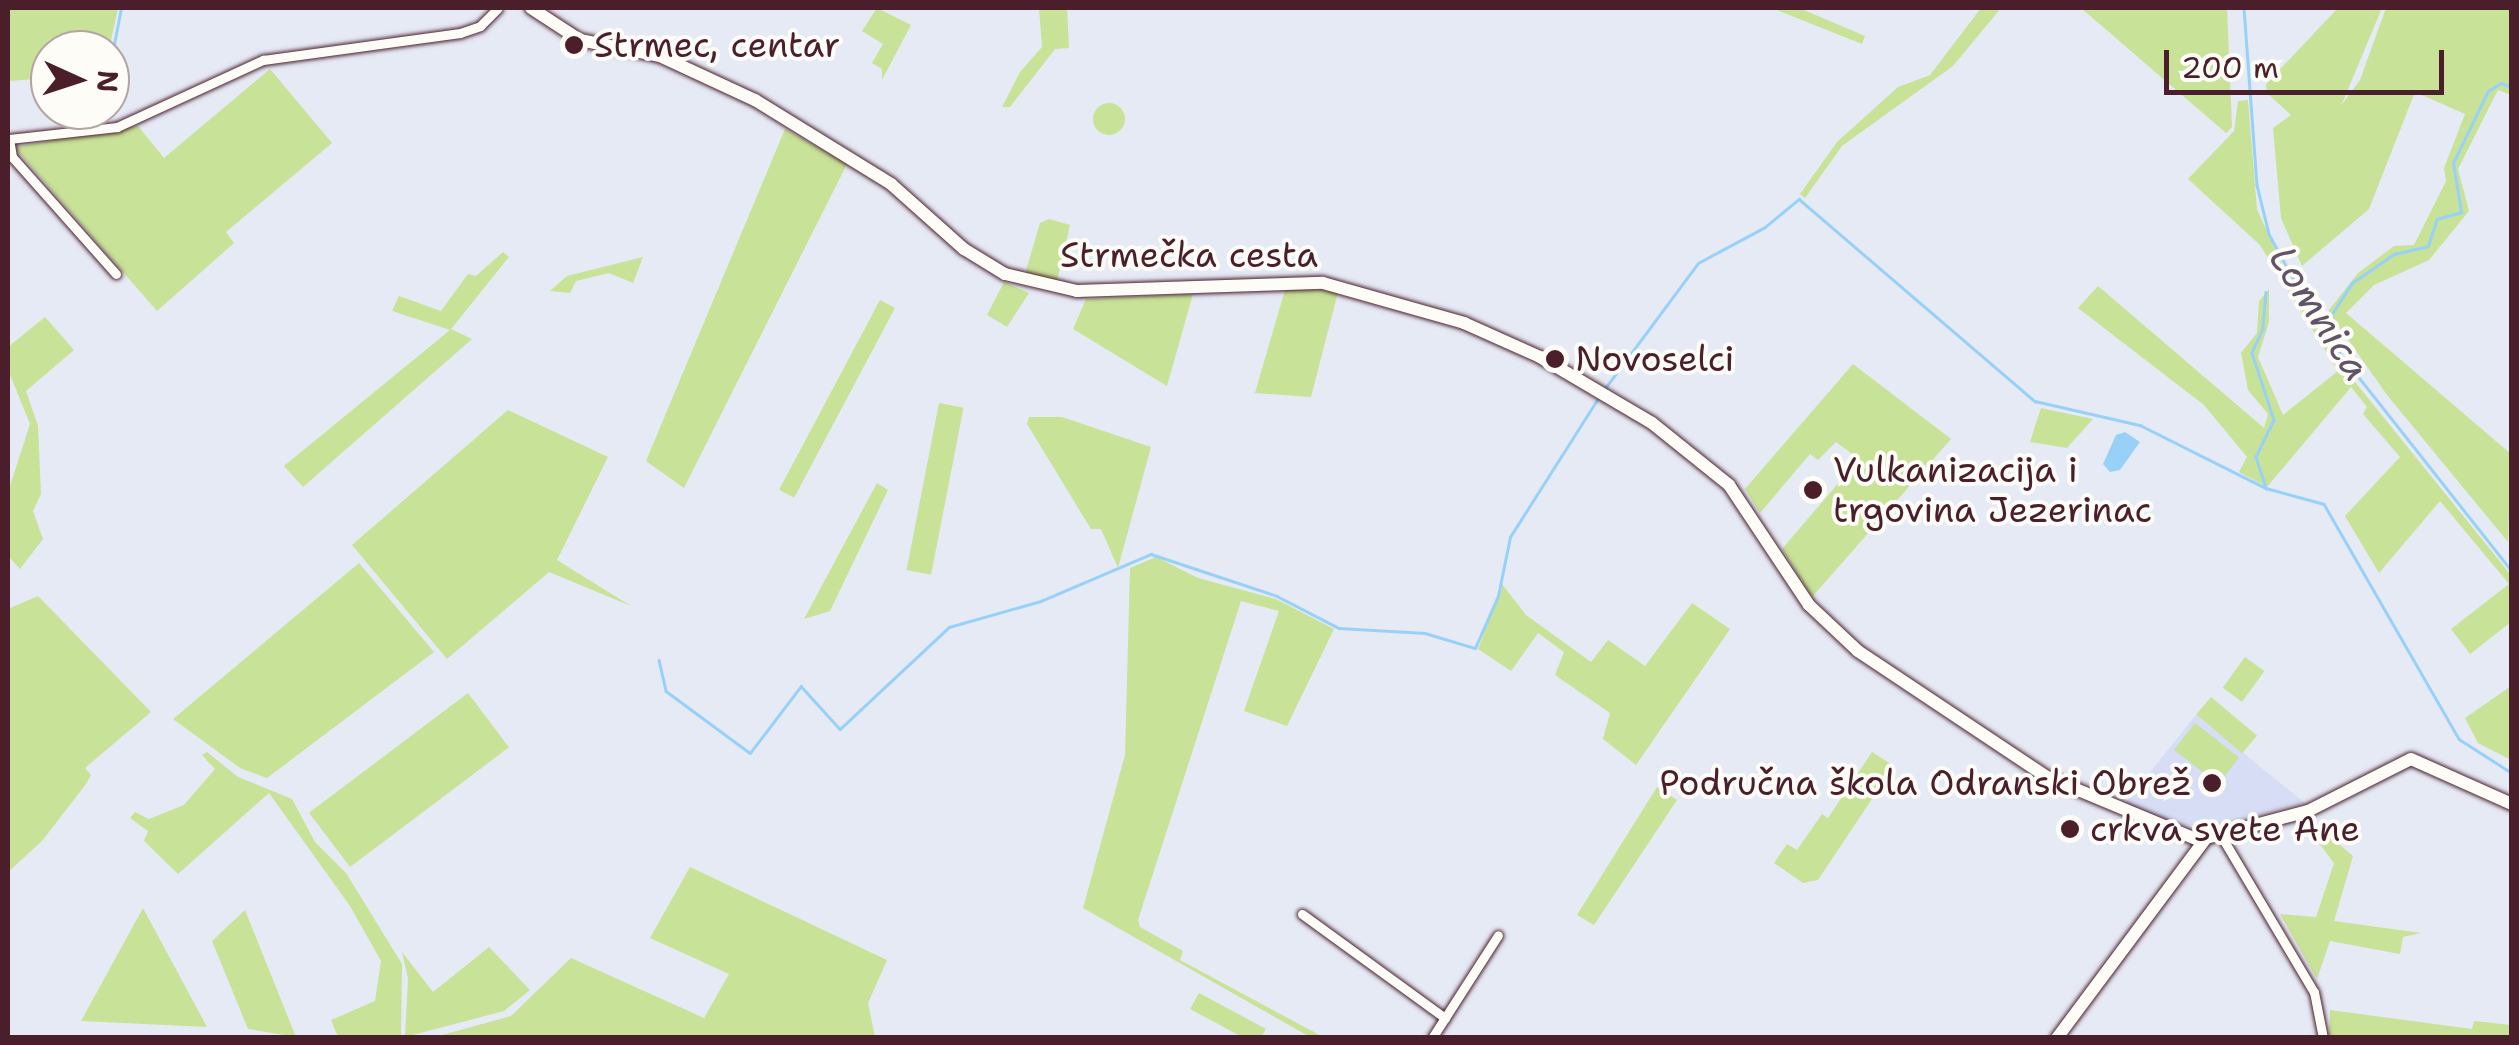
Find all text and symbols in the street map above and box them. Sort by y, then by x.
place label: Strmec, centar [594,24,840,66]
north arrow [30,30,130,130]
scale bar [2169,30,2449,92]
marker: Strmec, centar [563,34,585,56]
text: 200 m [2181,47,2279,88]
text: N [88,69,128,94]
street label: Strmečka cesta [1060,234,1318,276]
water label: Lomnica [2260,237,2380,389]
place label: Novoselci [1575,338,1734,380]
marker: Novoselci [1544,348,1566,370]
place label: Vulkanizacija i trgovina Jezerinac [1833,449,2152,531]
marker: Vulkanizacija i trgovina Jezerinac [1802,479,1824,501]
place label: Područna škola Odranski Obrež [1659,762,2192,804]
marker: Područna škola Odranski Obrež [2201,772,2223,794]
place label: crkva svete Ane [2090,808,2360,850]
marker: crkva svete Ane [2059,818,2081,840]

